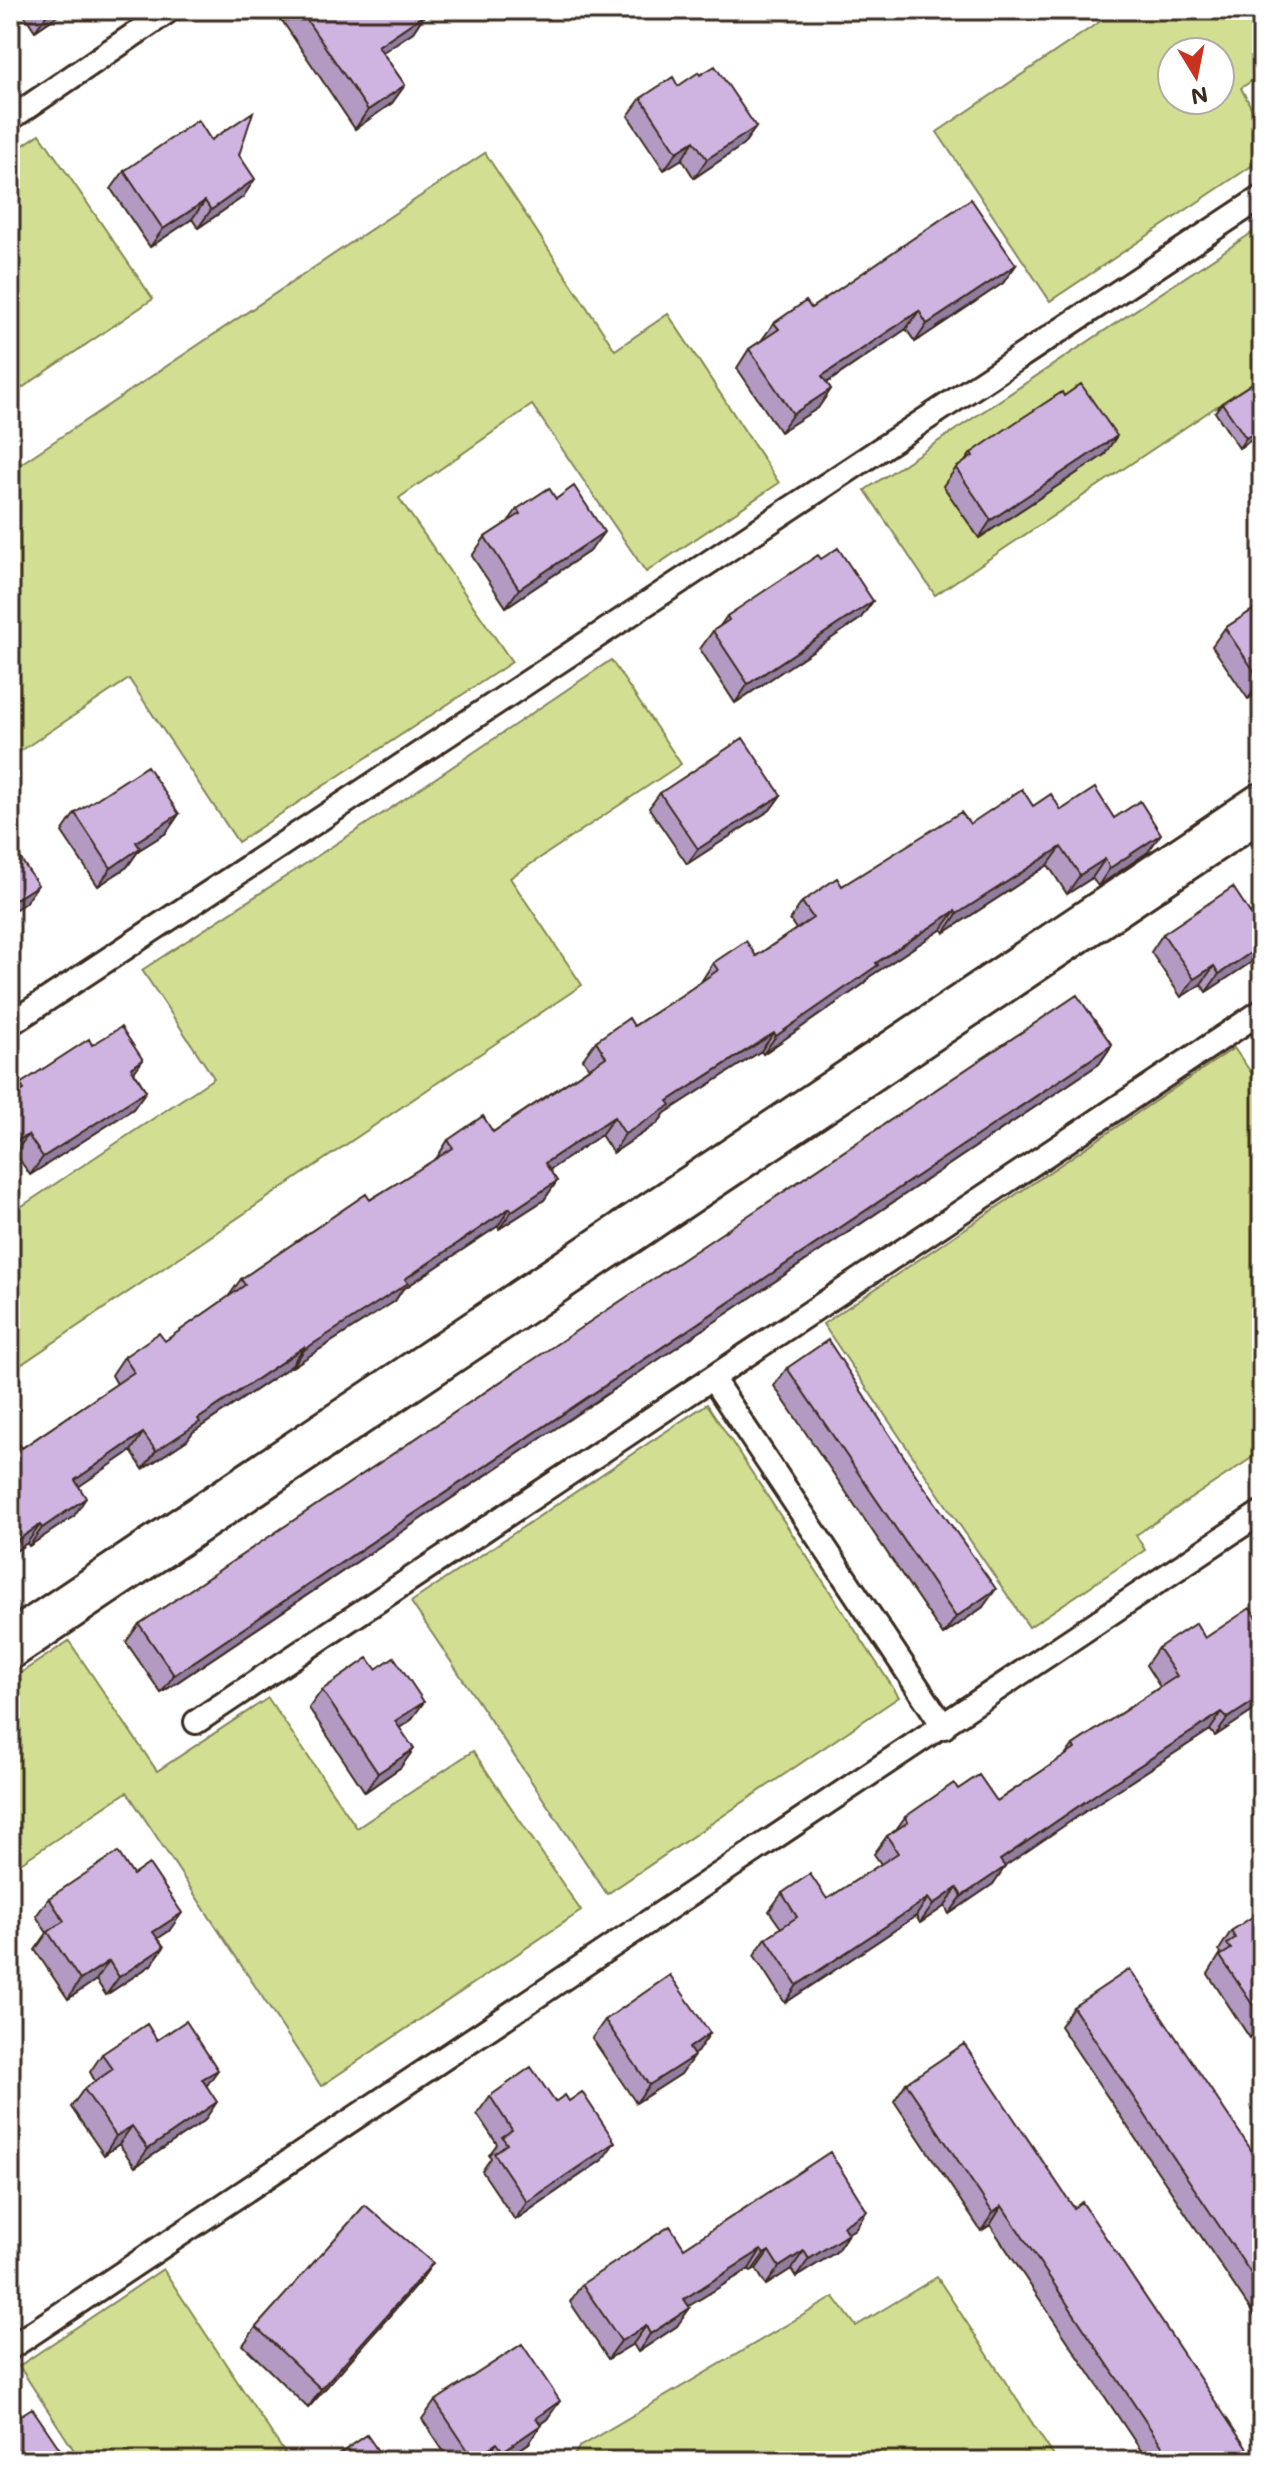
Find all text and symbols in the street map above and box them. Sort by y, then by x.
north arrow [1156,36,1236,116]
text: N [1189,80,1210,112]

